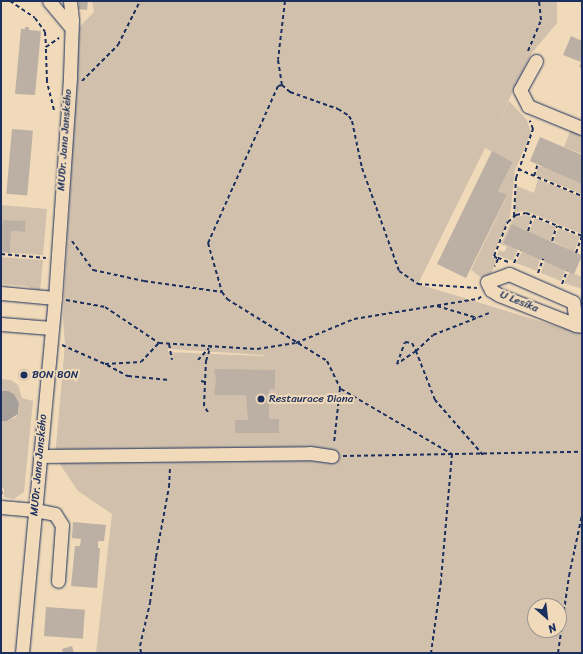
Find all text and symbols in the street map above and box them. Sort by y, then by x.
street label: MUDr. Jana Janského [55,89,75,191]
street label: U Lesíka [498,288,540,316]
place label: BON BON [32,368,78,382]
marker: BON BON [19,370,29,380]
place label: Restaurace Diana [269,392,353,406]
marker: Restaurace Diana [256,394,266,404]
street label: MUDr. Jana Janského [28,414,50,516]
north arrow [527,598,567,638]
text: N [545,618,560,638]

